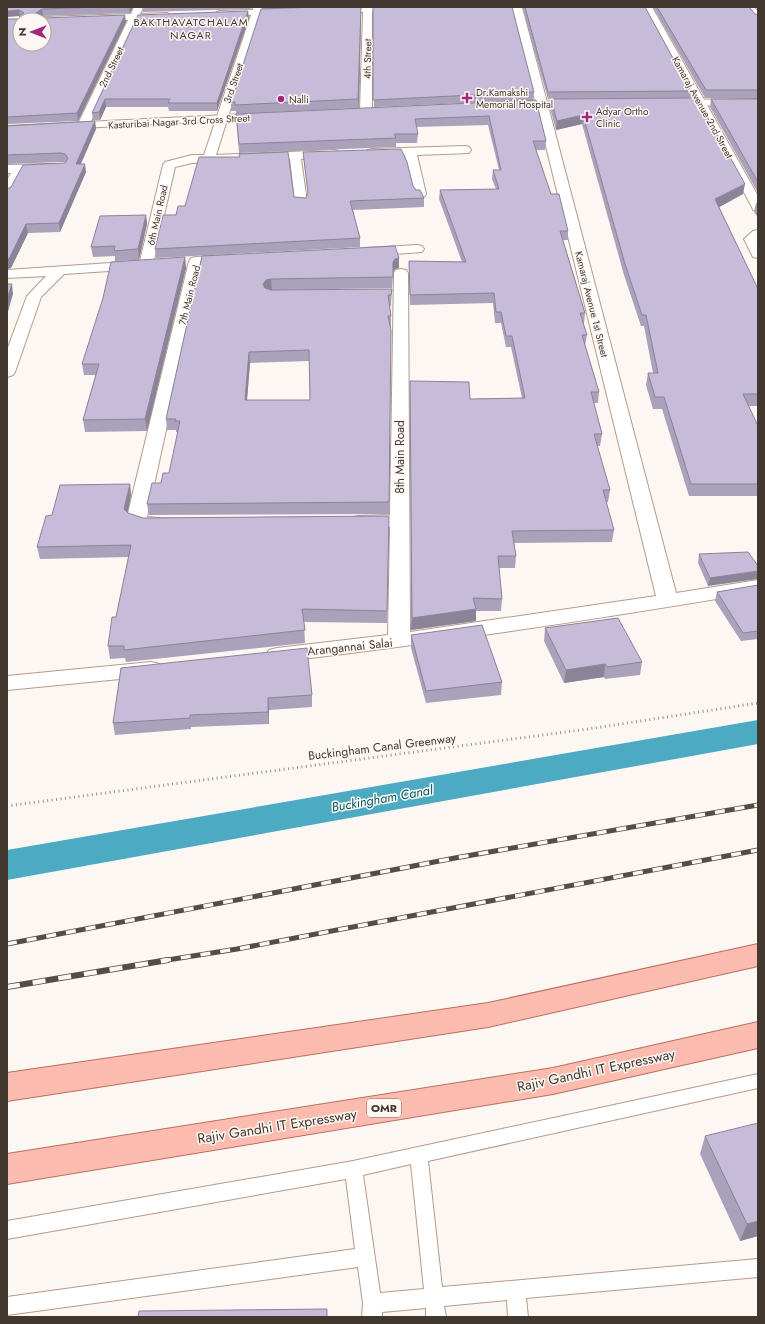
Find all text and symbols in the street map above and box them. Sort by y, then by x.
north arrow [12,12,52,52]
district label: BAKTHAVATCHALAM NAGAR [133,14,249,43]
text: N [14,28,30,36]
street label: 4th Street [360,38,375,79]
street label: 2nd Street [95,44,128,90]
street label: Kamaraj Avenue 2nd Street [668,54,737,161]
street label: 3rd Street [220,61,248,105]
place label: Dr.Kamakshi Memorial Hospital [476,85,553,112]
place label: Nalli [289,92,309,107]
marker: Dr.Kamakshi Memorial Hospital [461,92,473,104]
marker: Nalli [276,94,286,104]
place label: Adyar Ortho Clinic [596,104,649,131]
street label: Kasturibai Nagar 3rd Cross Street [108,110,251,133]
marker: Adyar Ortho Clinic [581,111,593,123]
street label: 6th Main Road [143,183,172,247]
street label: Kamaraj Avenue 1st Street [571,250,612,359]
street label: 7th Main Road [175,264,204,327]
street label: 8th Main Road [391,420,409,494]
street label: Arangannai Salai [306,634,394,660]
street label: Buckingham Canal Greenway [307,729,458,765]
water label: Buckingham Canal [330,780,435,817]
street label: Rajiv Gandhi IT Expressway [515,1043,678,1097]
road number: OMR [367,1099,401,1117]
street label: Rajiv Gandhi IT Expressway [196,1103,359,1148]

